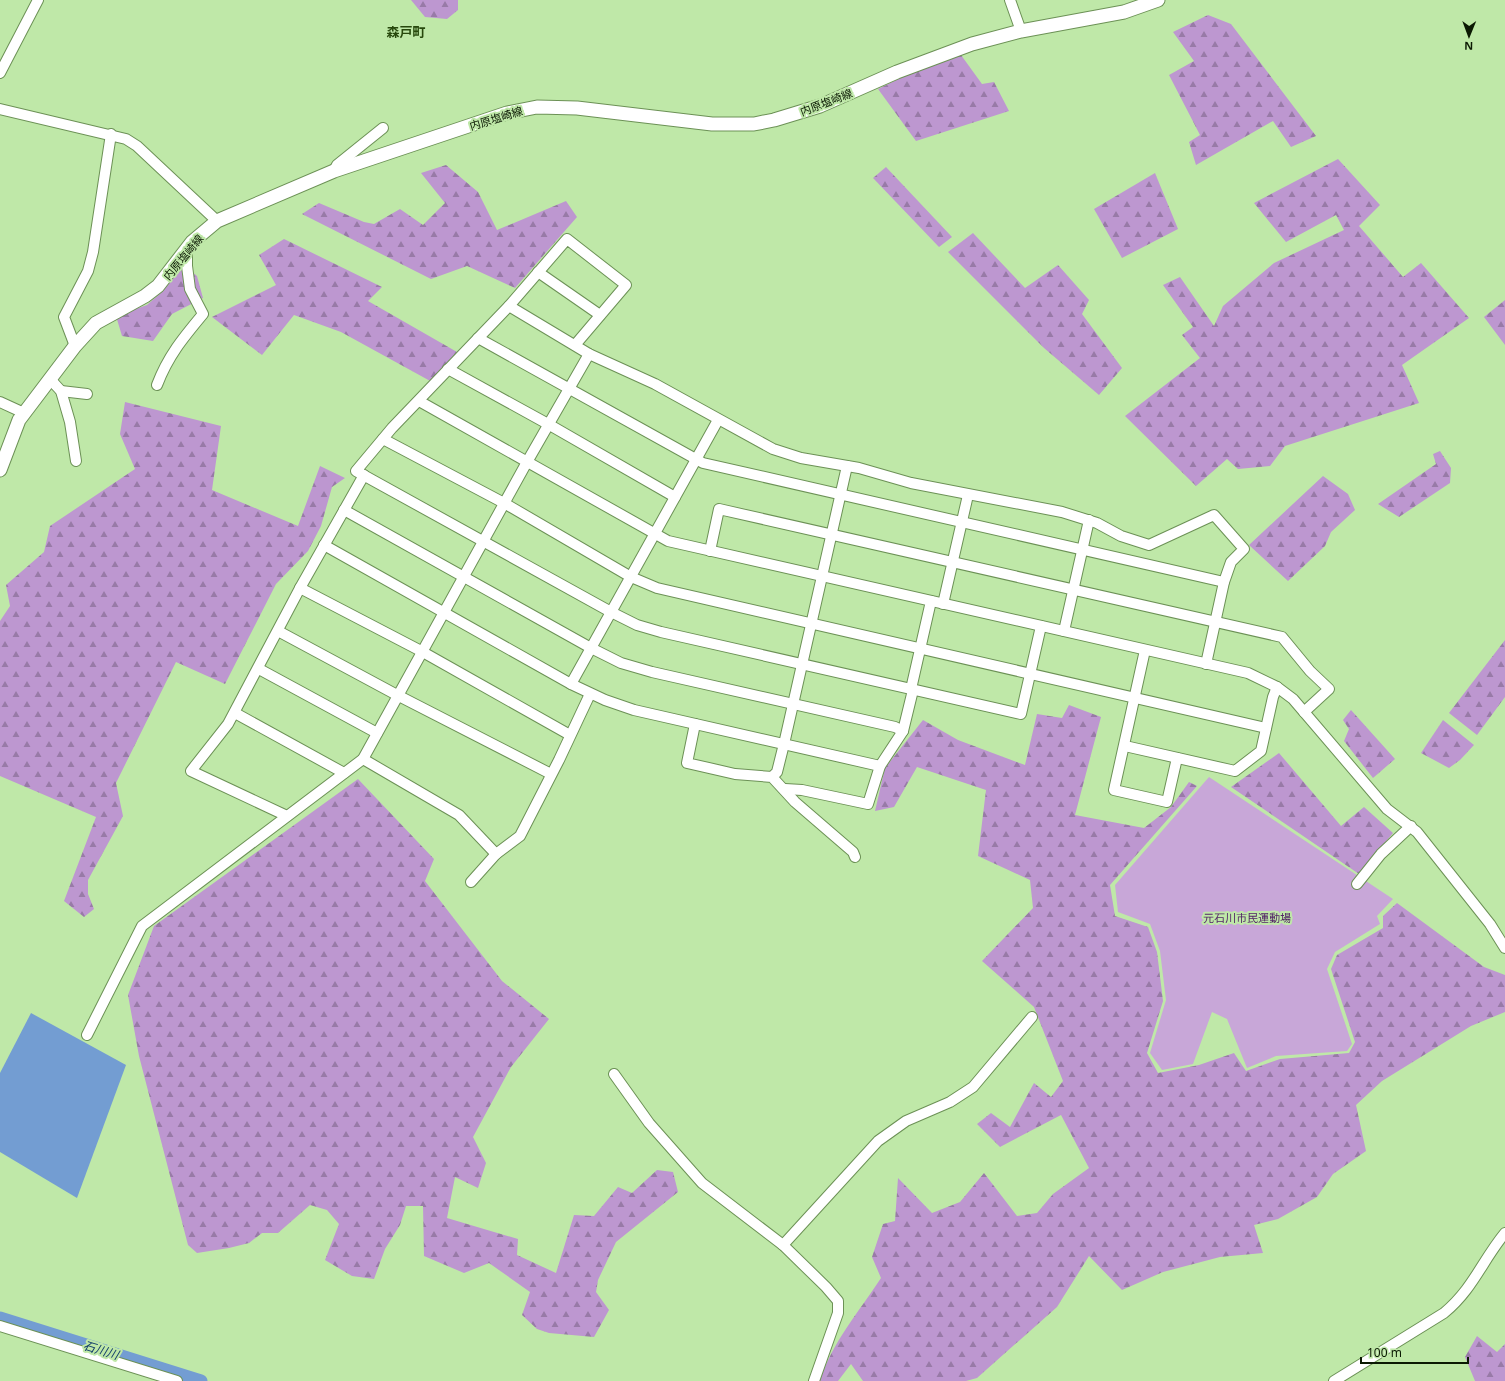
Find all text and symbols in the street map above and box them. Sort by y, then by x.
north arrow [1449,16,1489,56]
district label: 森戸町 [386,23,426,41]
text: N [1464,39,1473,54]
street label: 内原塩崎線 [798,85,854,119]
street label: 内原塩崎線 [468,103,524,133]
street label: 内原塩崎線 [160,231,206,283]
park label: 元石川市民運動場 [1203,910,1291,925]
water label: 石川川 [81,1337,123,1364]
scale bar [1361,1339,1468,1365]
text: 100 m [1367,1344,1402,1361]

